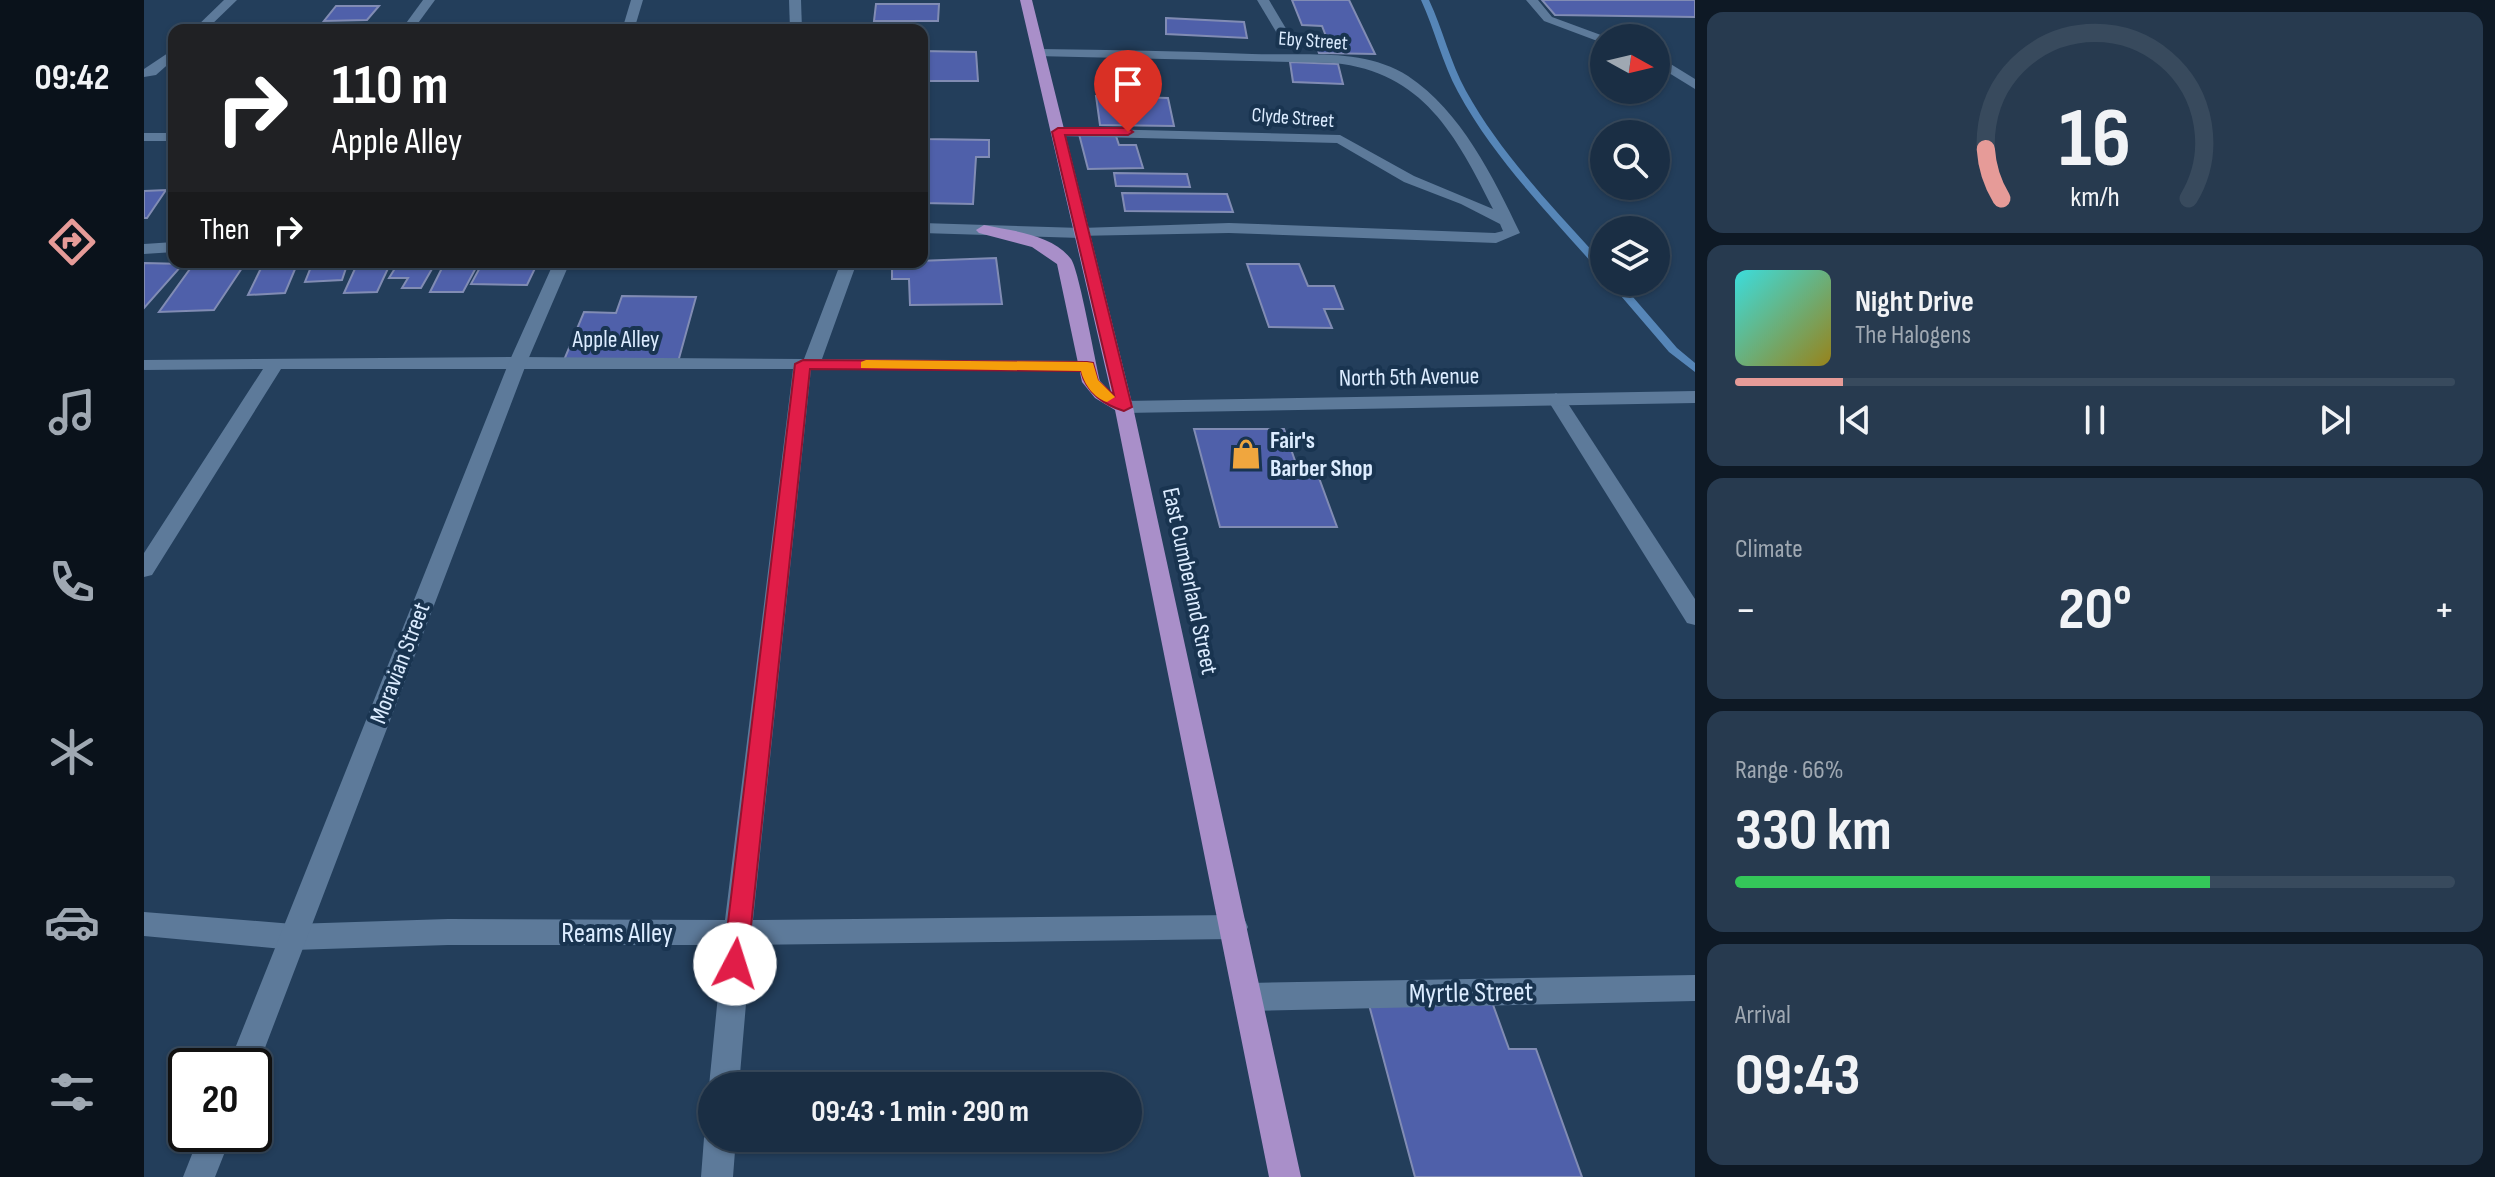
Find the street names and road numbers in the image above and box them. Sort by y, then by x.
street label: Eby Street [1278,27,1348,55]
street label: Clyde Street [1251,103,1335,133]
street label: Apple Alley [572,325,659,354]
street label: North 5th Avenue [1339,361,1479,393]
street label: East Cumberland Street [1156,485,1224,677]
street label: Moravian Street [364,598,436,728]
street label: Reams Alley [561,917,673,950]
street label: Myrtle Street [1409,975,1533,1011]

